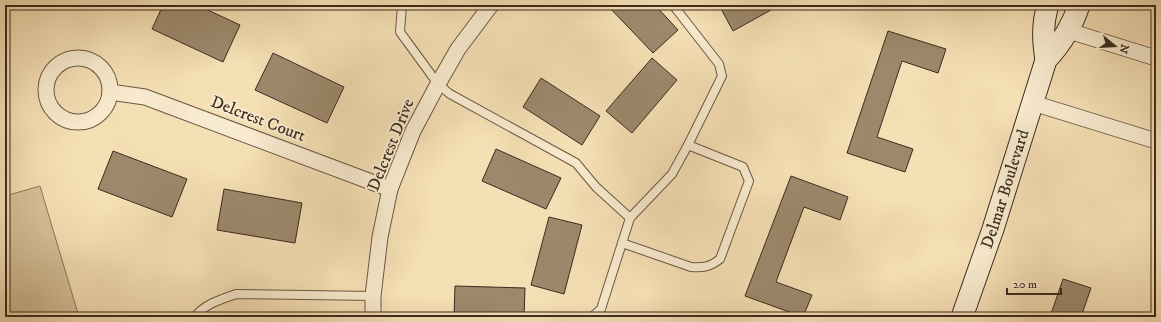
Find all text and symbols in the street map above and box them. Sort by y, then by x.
north arrow [1095,26,1135,66]
text: N [1116,42,1132,55]
street label: Delcrest Court [207,91,309,147]
street label: Delcrest Drive [362,95,420,195]
street label: Delmar Boulevard [976,126,1035,252]
scale bar [1007,270,1061,296]
text: 20 m [1013,277,1037,292]

